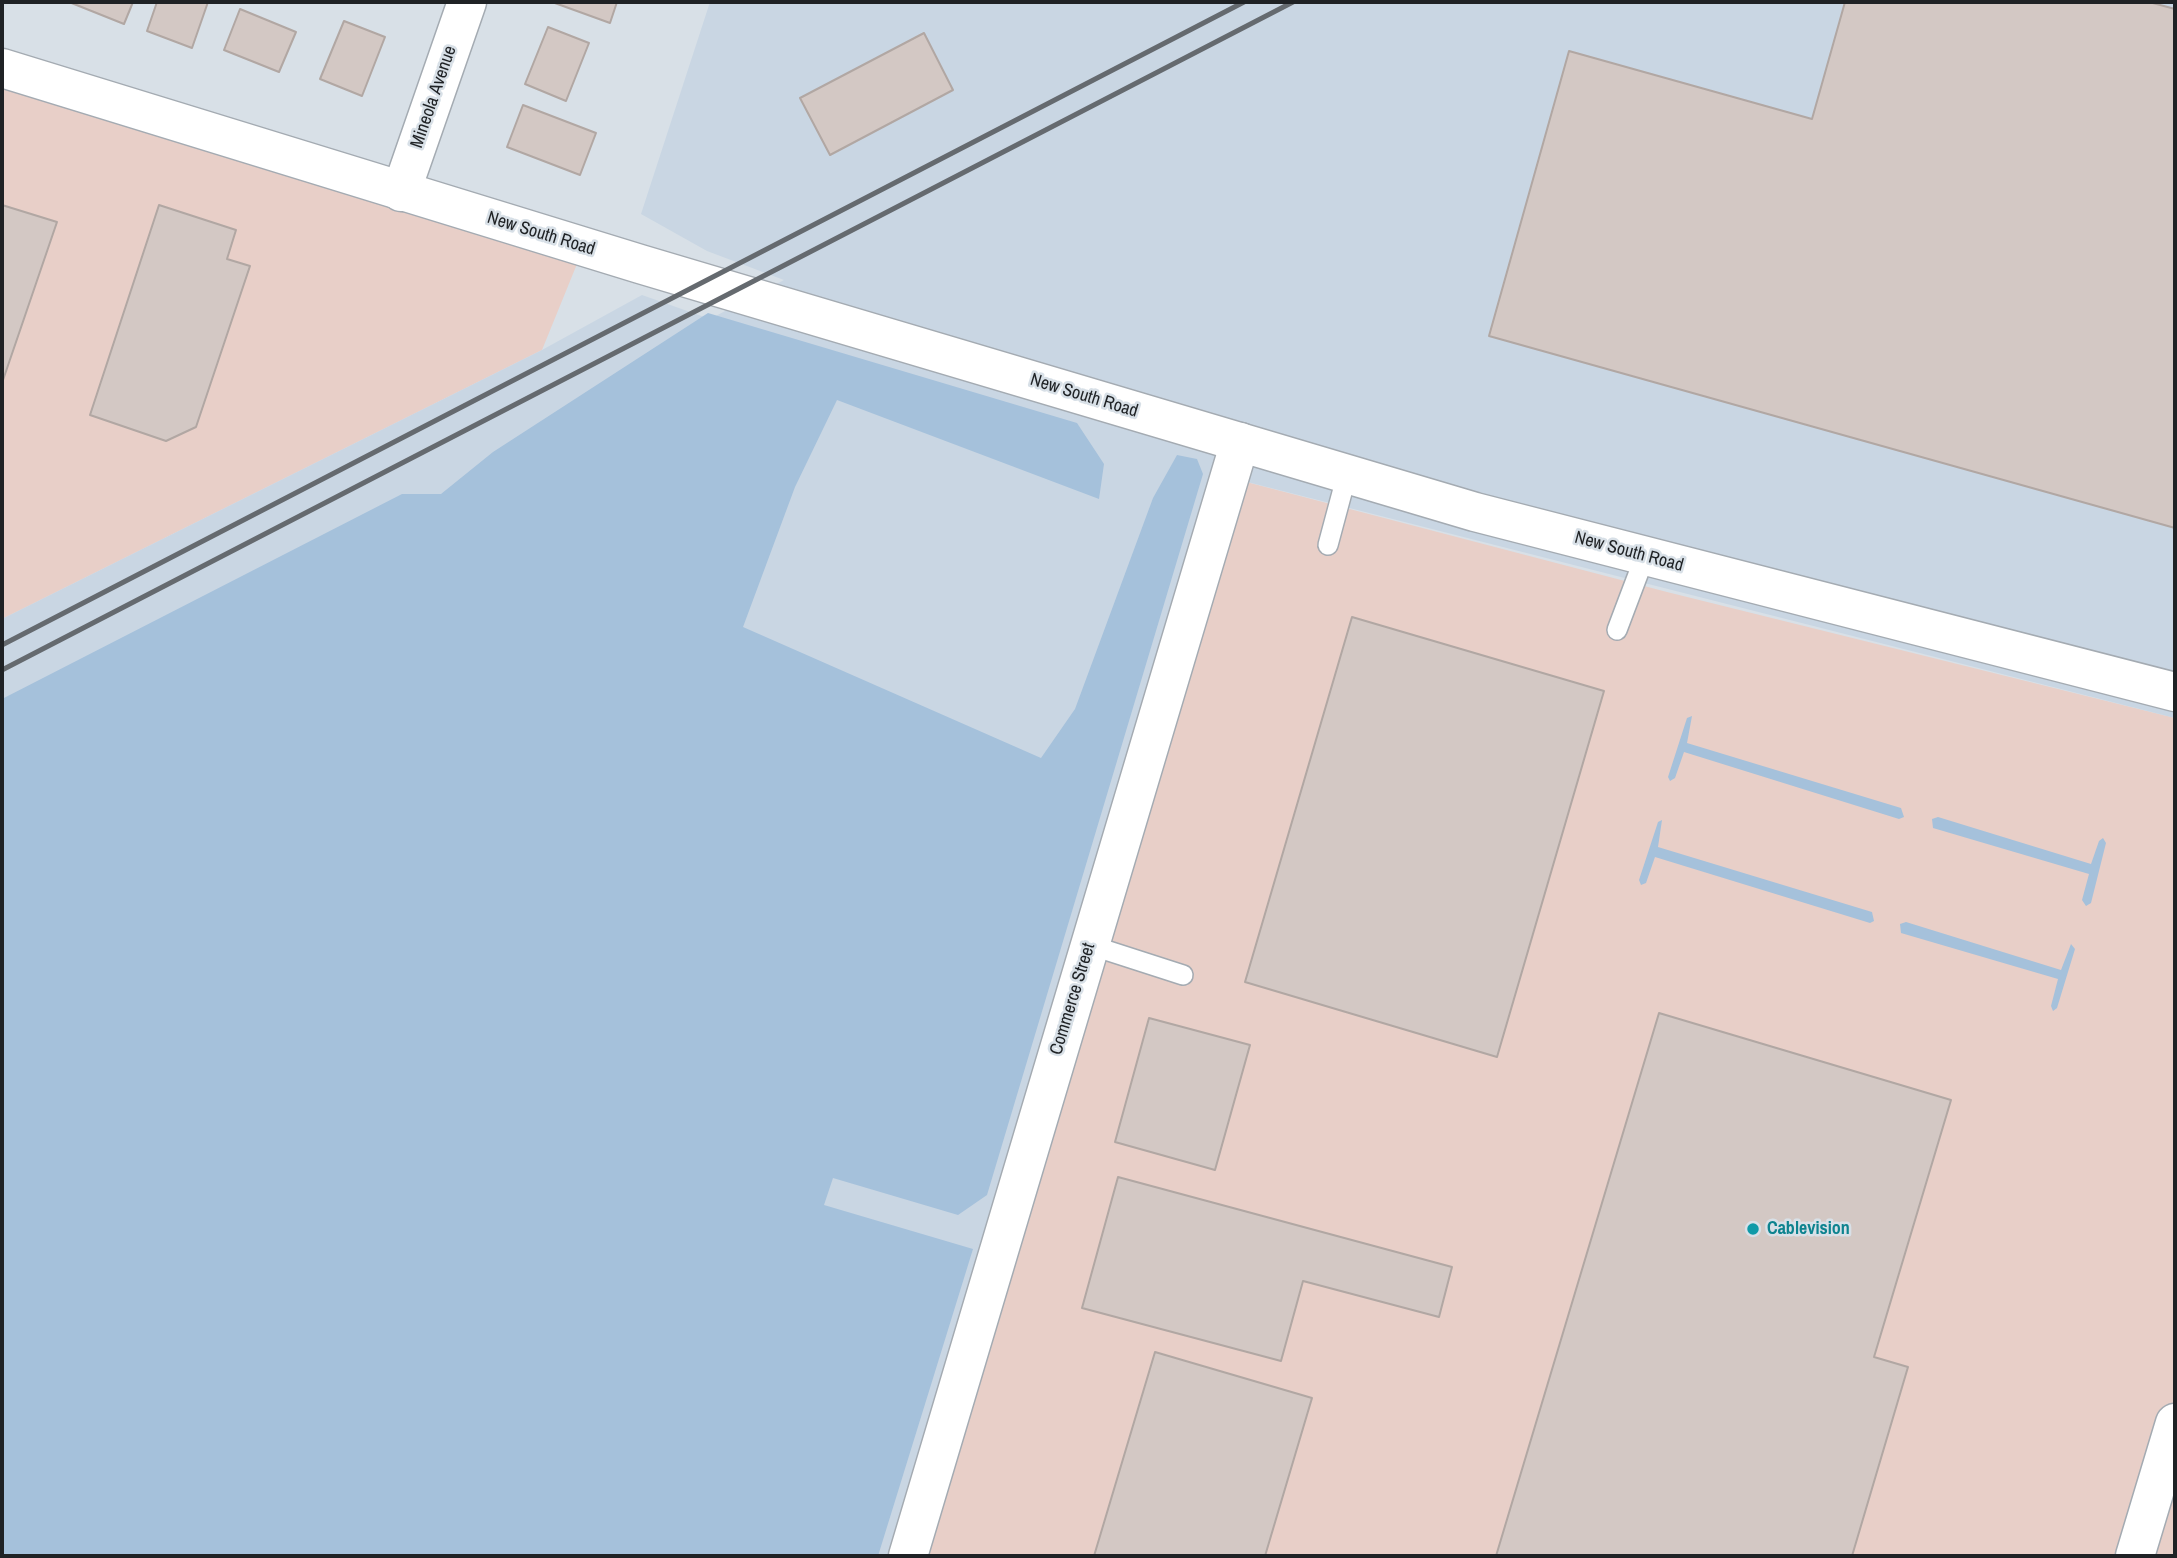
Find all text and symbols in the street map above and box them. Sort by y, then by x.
street label: Mineola Avenue [406,43,462,151]
street label: New South Road [484,207,598,261]
street label: New South Road [1027,369,1141,423]
street label: New South Road [1572,527,1686,577]
street label: Commerce Street [1046,941,1100,1057]
place label: Cablevision [1767,1218,1850,1240]
marker: Cablevision [1745,1221,1761,1237]

